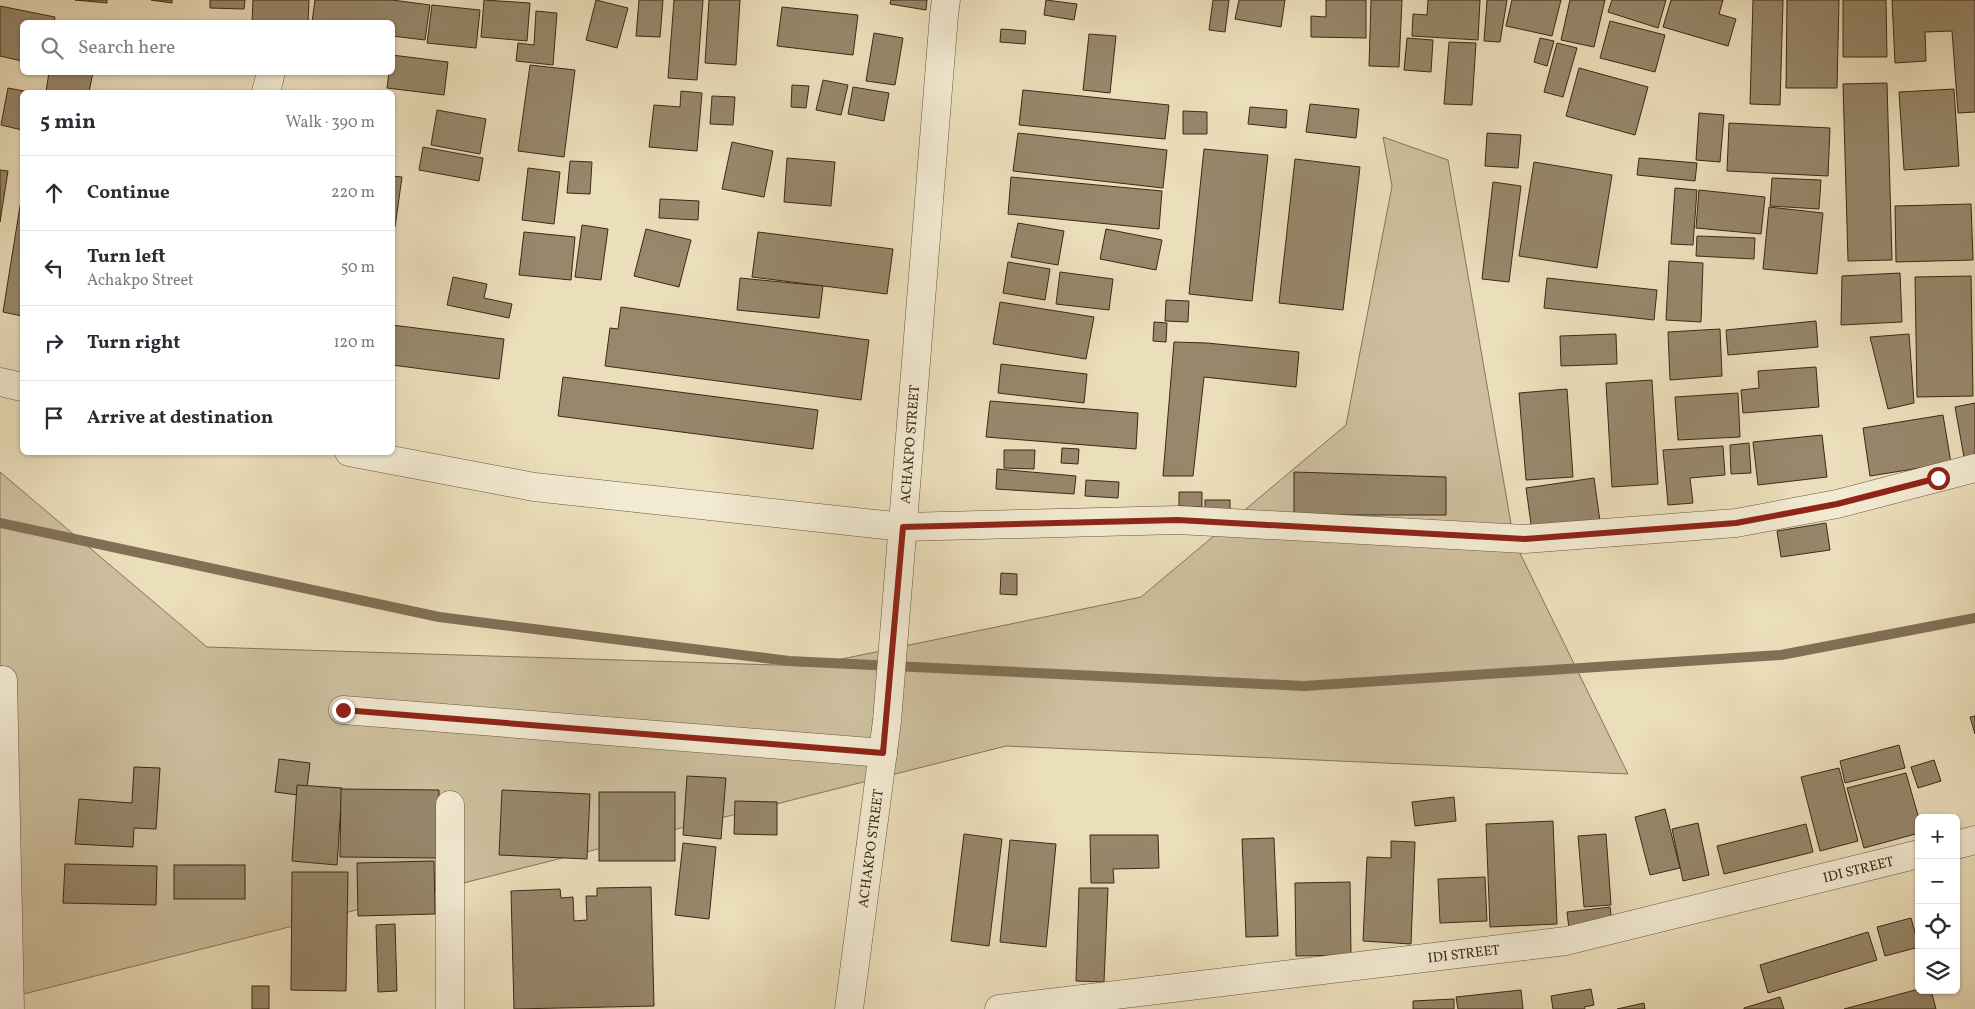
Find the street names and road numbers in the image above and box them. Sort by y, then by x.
street label: ACHAKPO STREET [897,384,925,505]
street label: ACHAKPO STREET [854,788,889,909]
street label: IDI STREET [1821,853,1896,888]
street label: IDI STREET [1427,941,1501,969]

